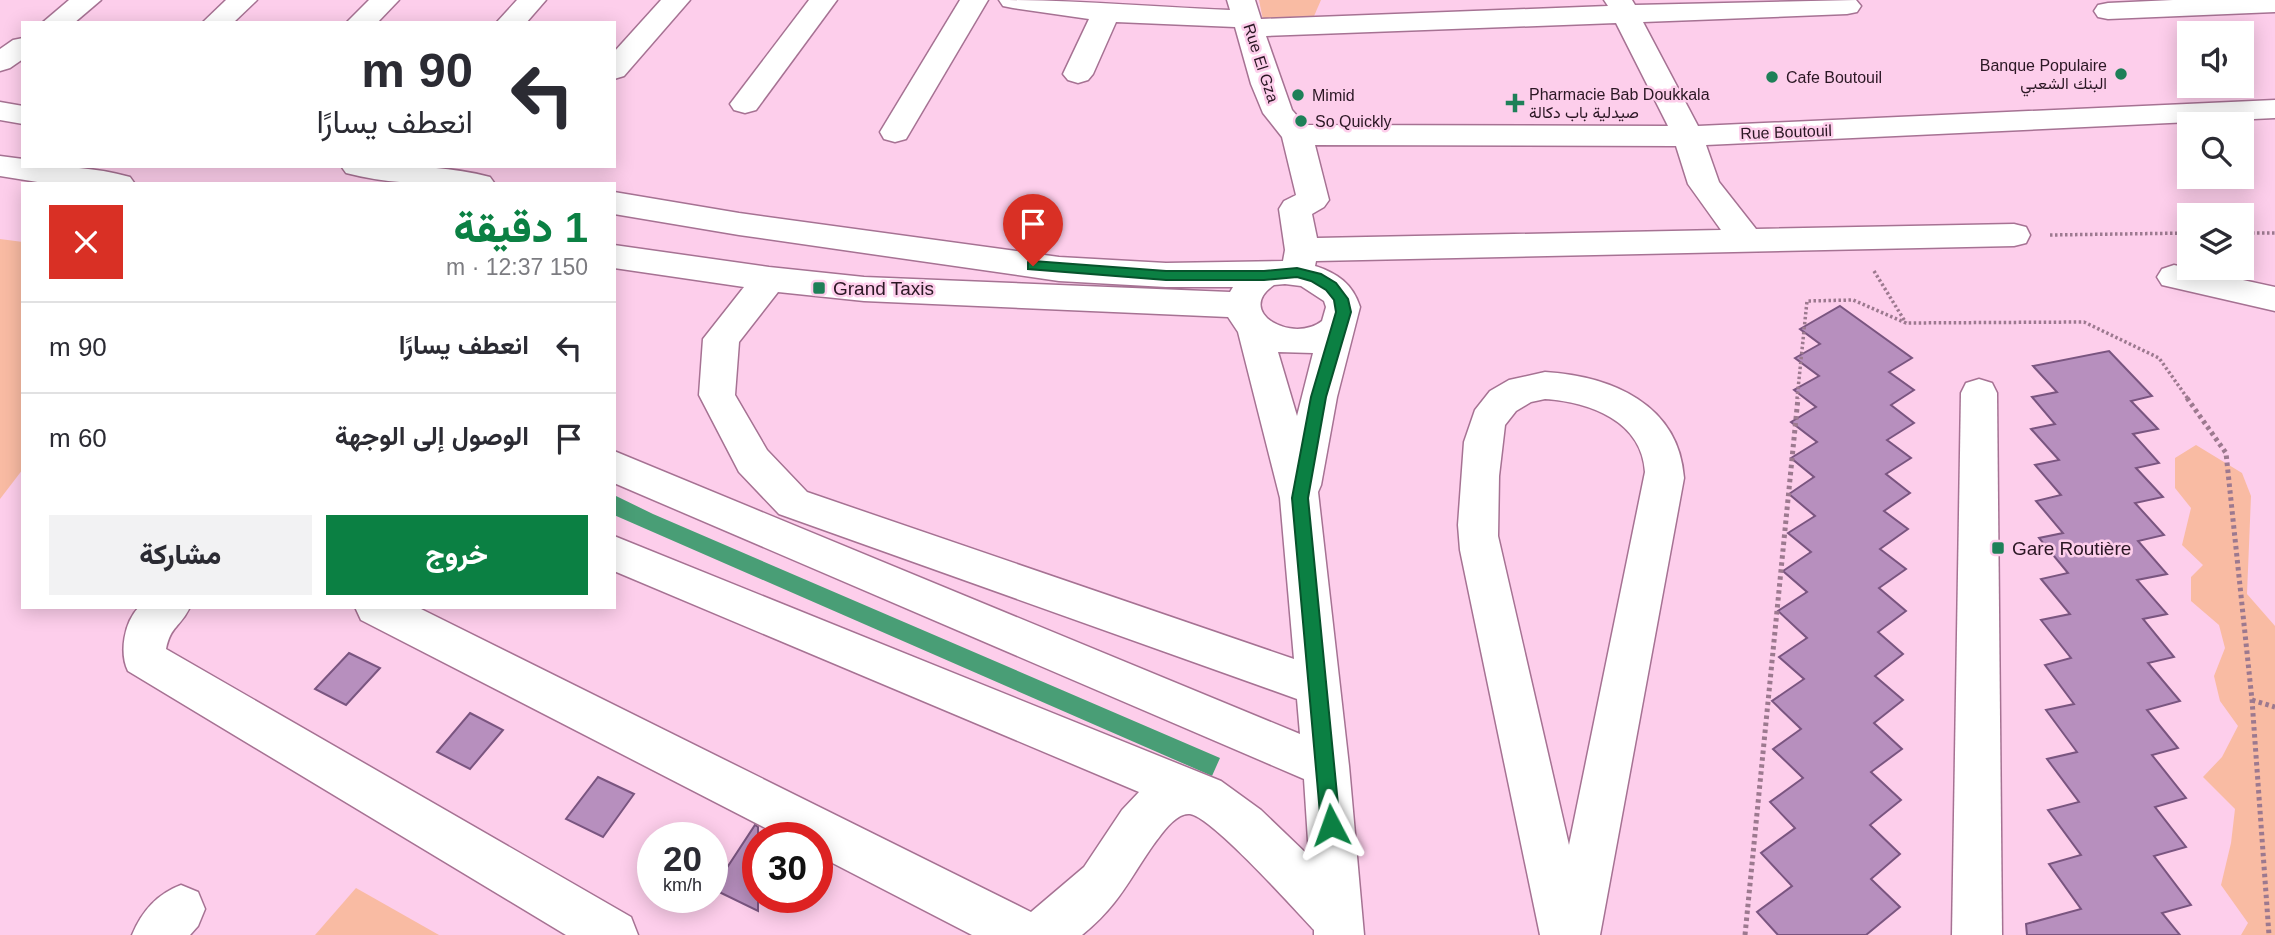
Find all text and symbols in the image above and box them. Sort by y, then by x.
street label: Rue El Gza [1240,21,1282,105]
map controls [2177,21,2254,280]
button: sound [2177,21,2254,98]
text: 90 m [361,43,473,97]
icon: left [497,49,588,140]
place label: Banque Populaire البنك الشعبي [1980,57,2107,97]
marker: Banque Populaire البنك الشعبي [2113,66,2129,82]
marker: Cafe Boutouil [1764,69,1780,85]
place label: Cafe Boutouil [1786,69,1882,86]
place label: Pharmacie Bab Doukkala صيدلية باب دكالة [1529,86,1710,122]
marker: Mimid [1290,87,1306,103]
place label: Mimid [1312,87,1355,104]
marker: Pharmacie Bab Doukkala صيدلية باب دكالة [1507,95,1523,111]
text: انعطف يسارًا [316,104,473,140]
button: search [2177,112,2254,189]
marker: So Quickly [1293,113,1309,129]
place label: So Quickly [1315,113,1391,130]
street label: Rue Boutouil [1740,122,1832,142]
pin [1003,194,1063,266]
button: layers [2177,203,2254,280]
text: 1 دقيقة [454,204,588,251]
button: close [49,205,123,279]
icon: arrive [1014,205,1052,243]
text: 150 m · 12:37 [446,254,588,280]
place label: Grand Taxis [833,278,934,299]
marker: Grand Taxis [811,280,827,296]
icon: left [550,329,588,367]
text: انعطف يسارًا [399,330,529,360]
text: 90 m [49,332,107,362]
icon: arrive [550,420,588,458]
text: الوصول إلى الوجهة [335,421,529,451]
text: 60 m [49,423,107,453]
button: مشاركة [49,515,312,595]
button: خروج [326,515,588,595]
place label: Gare Routière [2012,538,2131,559]
marker: Gare Routière [1990,540,2006,556]
position arrow [1294,788,1368,862]
speed limit sign: 30 [742,822,833,913]
text: 20 [663,839,702,878]
text: km/h [663,875,702,895]

